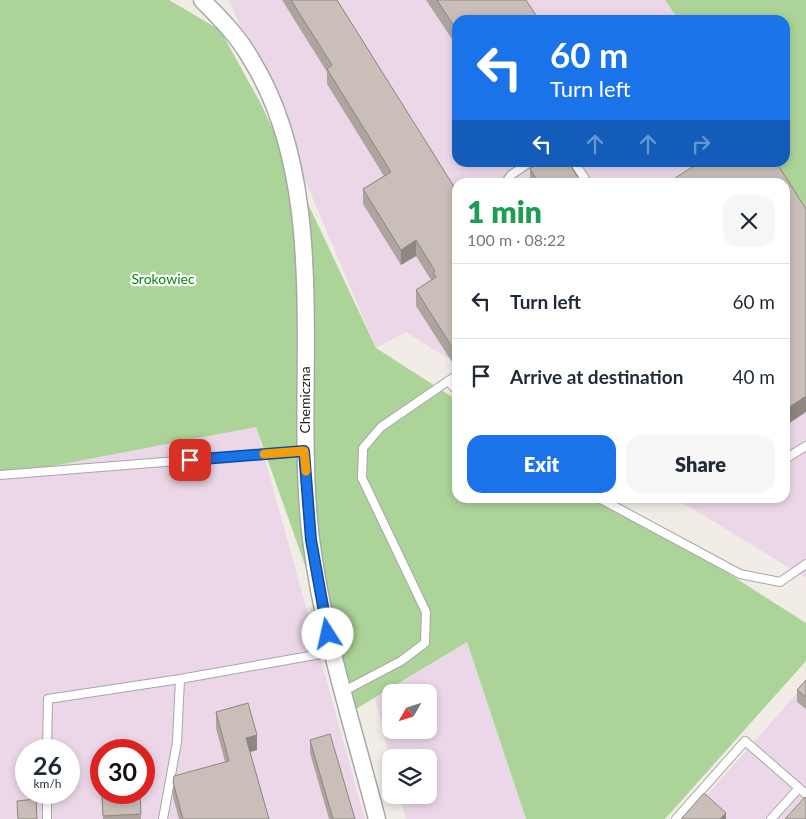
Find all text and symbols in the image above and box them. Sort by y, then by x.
text: 60 m [550,33,628,75]
icon: left [467,35,532,100]
text: Turn left [550,75,631,102]
icon: left [528,130,556,158]
icon: ahead [581,130,609,158]
icon: ahead [634,130,662,158]
icon: right [687,130,715,158]
text: 1 min [467,193,542,229]
button: close [723,195,775,247]
text: 100 m · 08:22 [467,230,566,249]
park label: Srokowiec [131,270,195,287]
icon: left [467,287,495,315]
text: Turn left [510,290,581,313]
text: 60 m [732,290,775,313]
icon: arrive [467,362,495,390]
text: Arrive at destination [510,365,683,388]
text: 40 m [732,365,775,388]
street label: Chemiczna [296,366,313,434]
button: Exit [467,435,616,493]
button: Share [626,435,775,493]
pin [169,439,211,481]
icon: arrive [176,446,204,474]
position arrow [301,607,353,659]
north arrow [382,684,438,739]
map controls [382,684,437,804]
speed limit sign: 30 [90,739,155,804]
button: layers [382,749,437,804]
text: 26 [33,750,62,780]
text: km/h [33,776,62,791]

